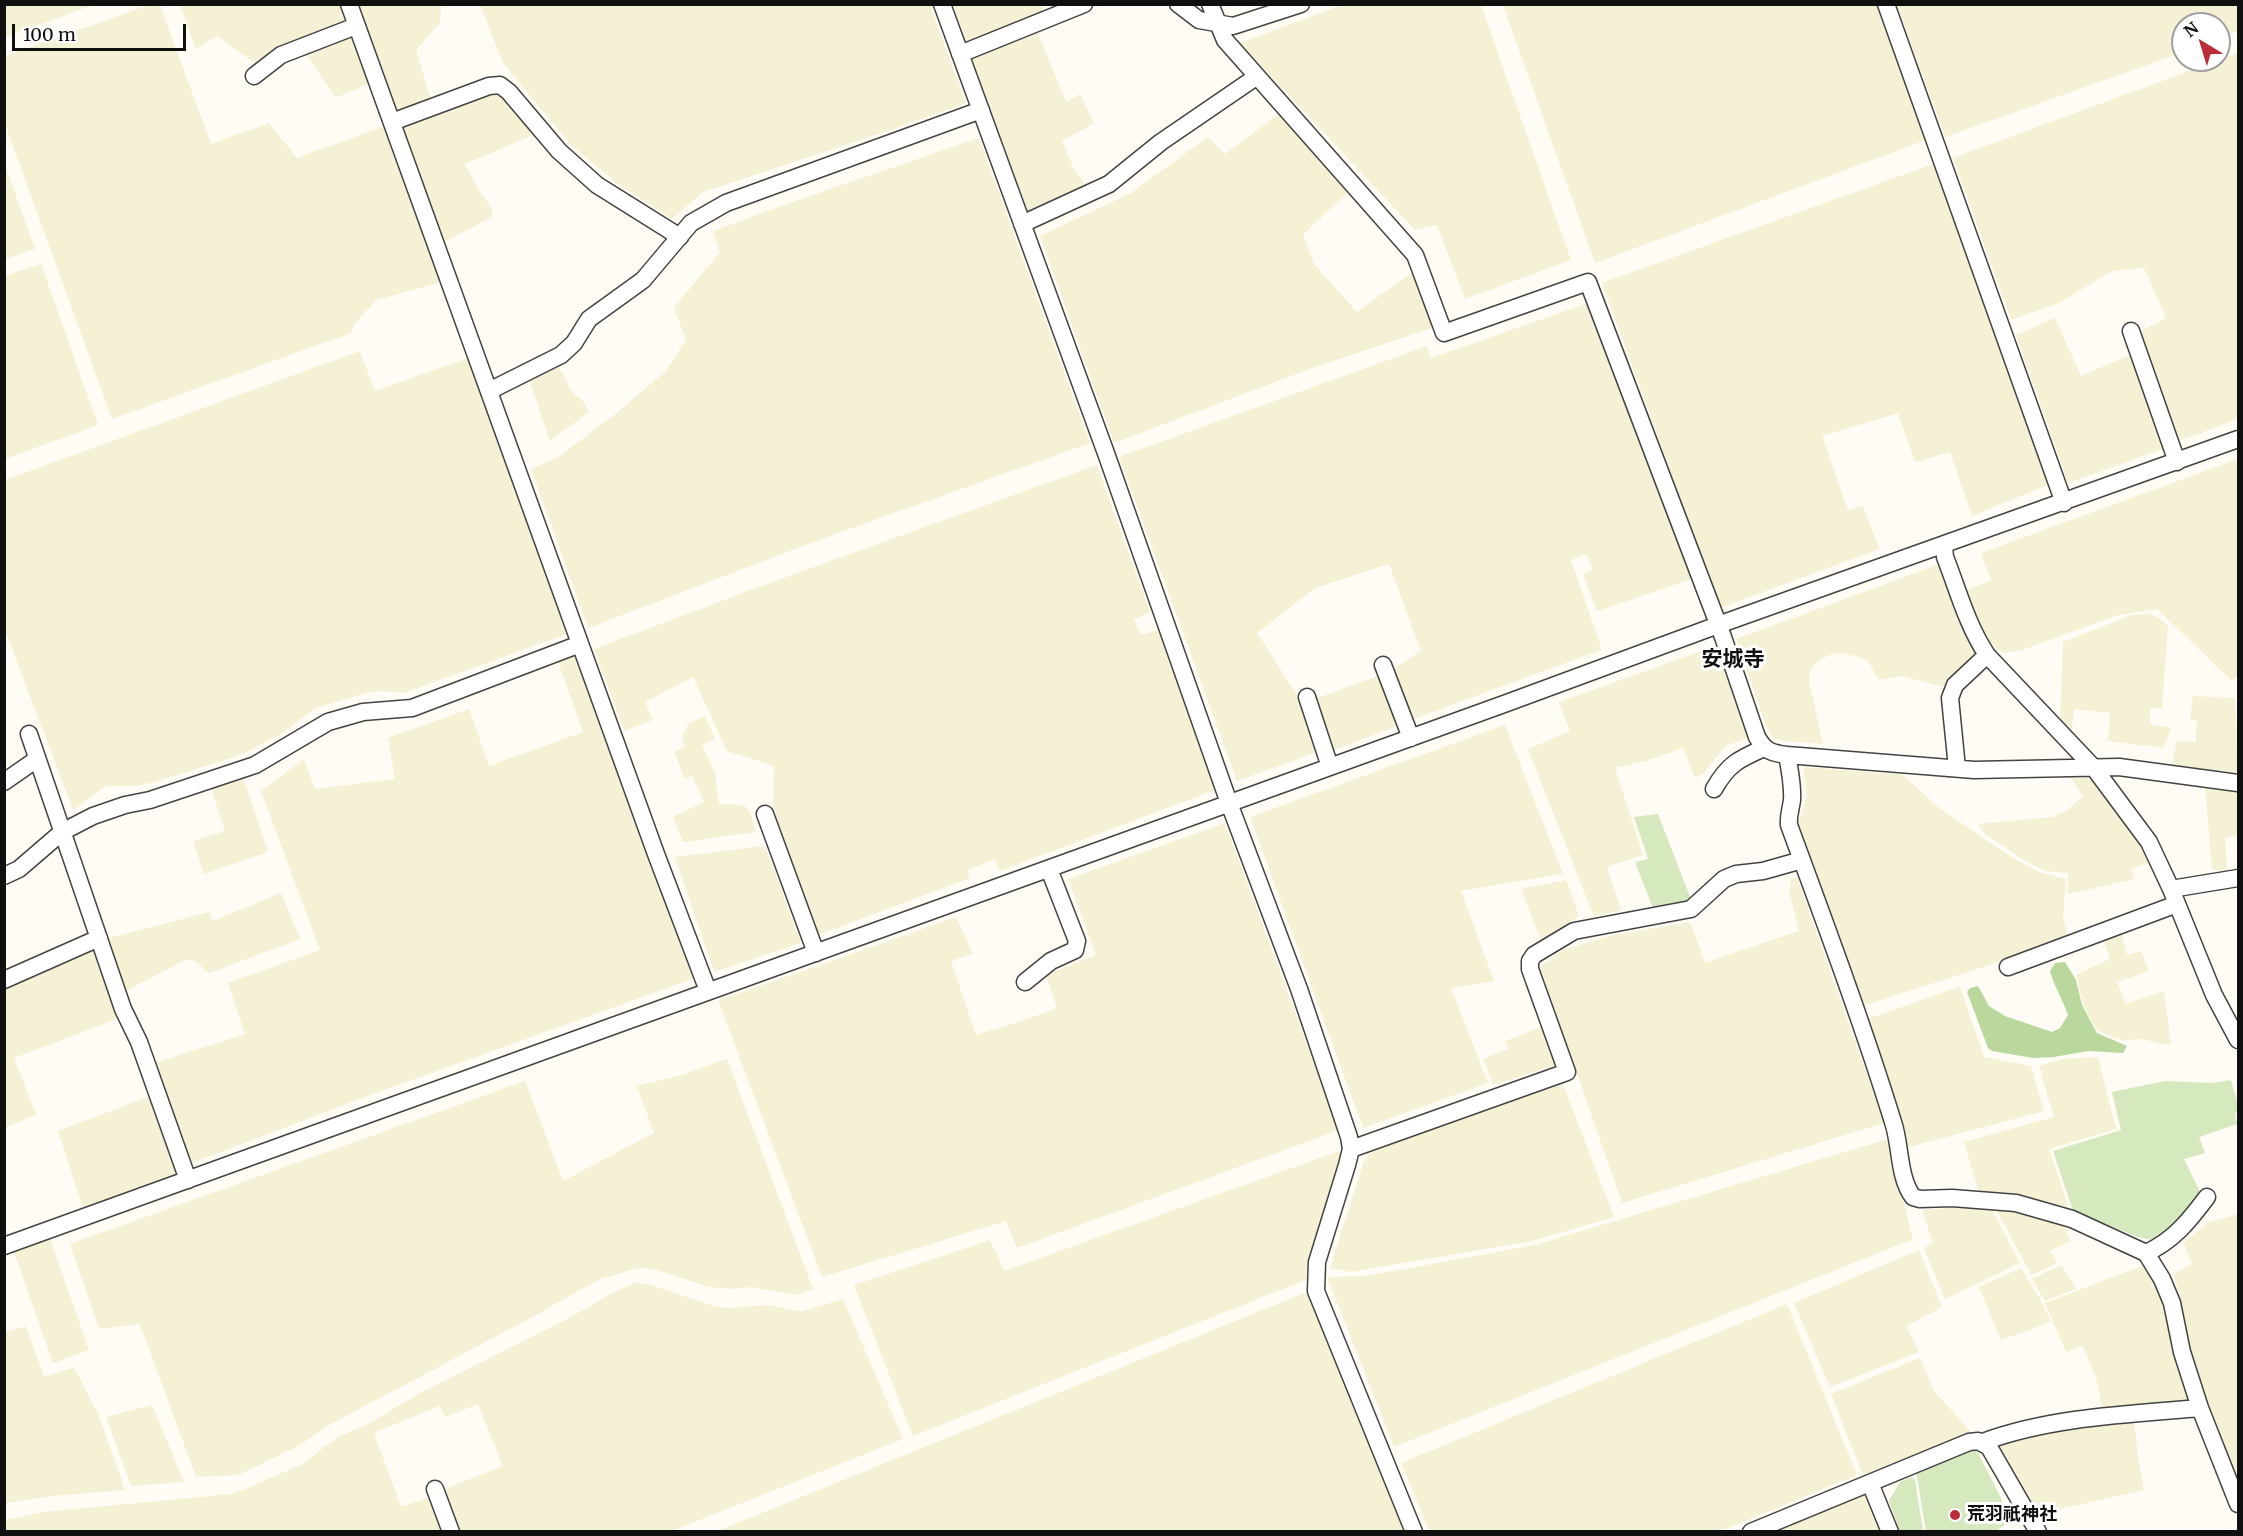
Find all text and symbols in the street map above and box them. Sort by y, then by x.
scale bar [15,12,189,50]
north arrow [2171,12,2231,72]
text: N [2180,18,2202,41]
text: 100 m [23,23,76,46]
district label: 安城寺 [1702,647,1764,673]
place label: 荒羽祇神社 [1967,1504,2057,1526]
marker: 荒羽祇神社 [1948,1508,1962,1522]

